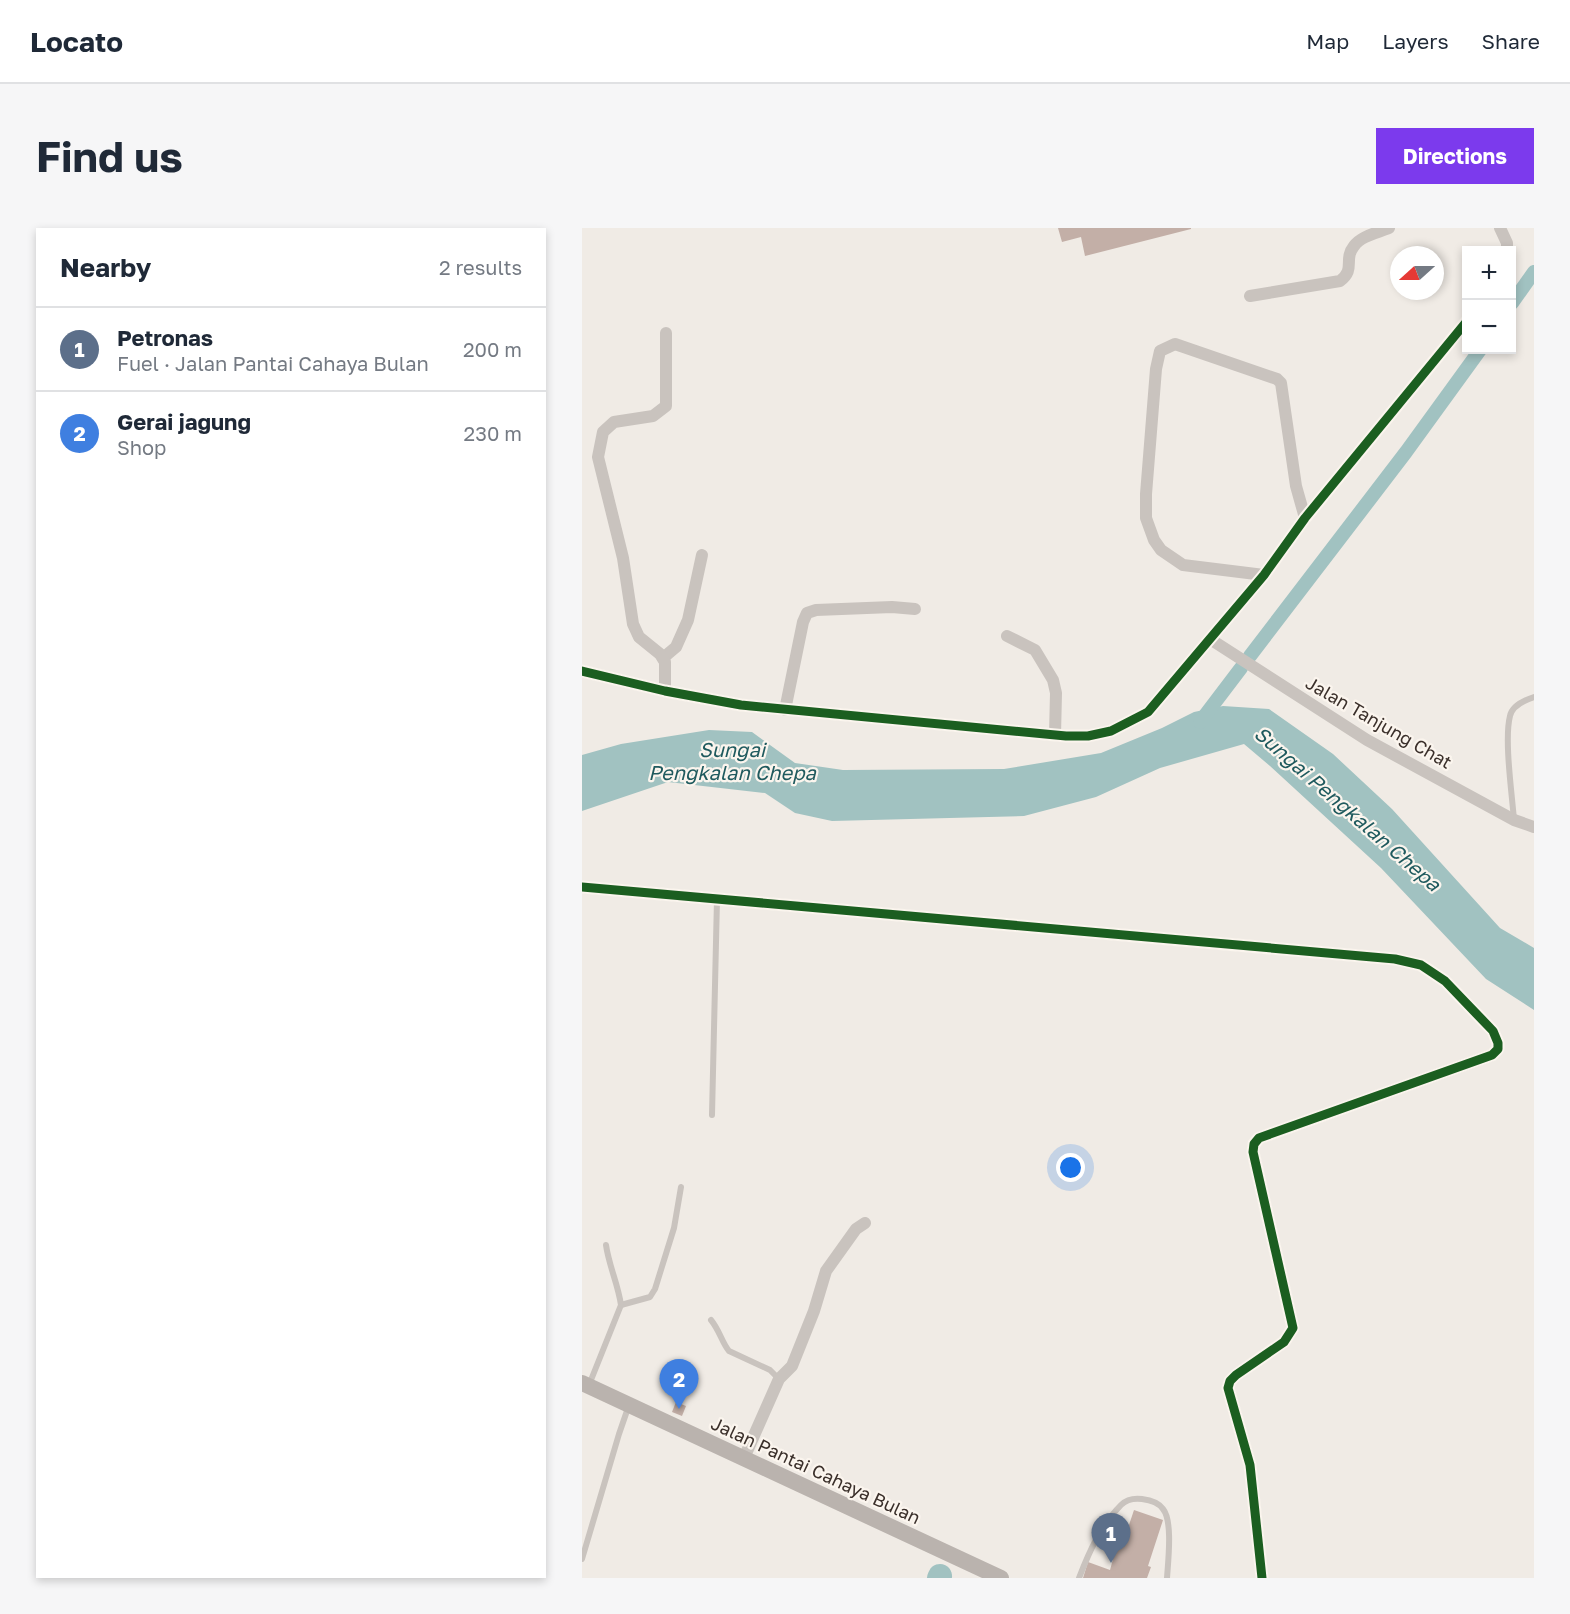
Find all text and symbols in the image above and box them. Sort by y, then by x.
text: Locato [30,25,123,58]
text: Map [1306,28,1349,54]
text: Layers [1382,28,1449,54]
text: Share [1482,28,1540,54]
button: Directions [1376,128,1534,184]
text: Find us [36,131,183,181]
north arrow [1390,246,1444,300]
map controls [1462,246,1516,354]
button: + [1462,246,1516,300]
text: Nearby [60,252,151,283]
text: 2 results [439,255,522,279]
button: − [1462,300,1516,354]
text: Petronas [117,324,213,351]
text: 1 [74,337,85,361]
text: 200 m [463,337,522,361]
text: Fuel · Jalan Pantai Cahaya Bulan [117,351,429,375]
text: Gerai jagung [117,408,251,435]
text: 2 [73,421,86,445]
text: 230 m [464,421,522,445]
text: Shop [117,435,166,459]
street label: Jalan Tanjung Chat [1302,671,1456,773]
water label: Sungai Pengkalan Chepa [1249,721,1446,897]
water label: Sungai Pengkalan Chepa [648,737,816,785]
your location [1056,1153,1085,1182]
pin: 2 [660,1360,698,1409]
street label: Jalan Pantai Cahaya Bulan [708,1412,924,1528]
pin: 1 [1092,1514,1130,1563]

